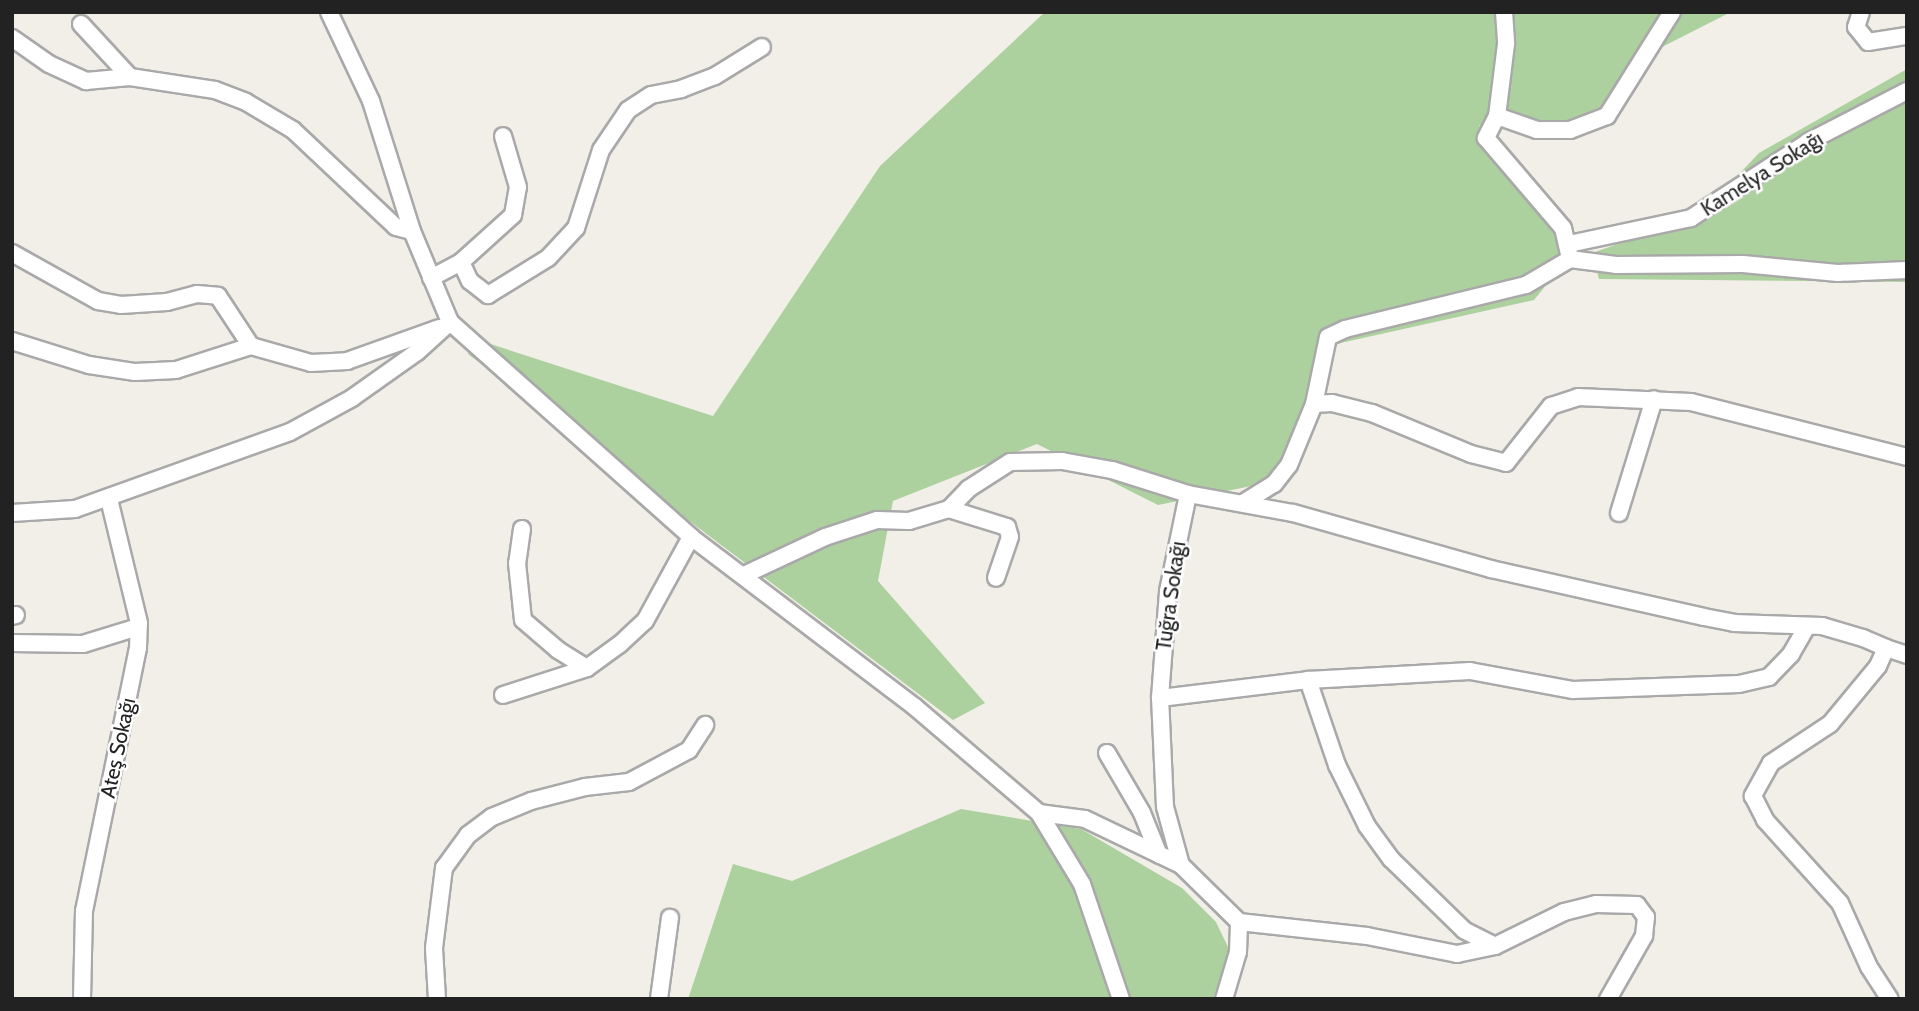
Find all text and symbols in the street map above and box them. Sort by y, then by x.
street label: Kamelya Sokağı [1696,126,1828,222]
street label: Tuğra Sokağı [1151,540,1191,652]
street label: Ateş Sokağı [95,696,141,800]

